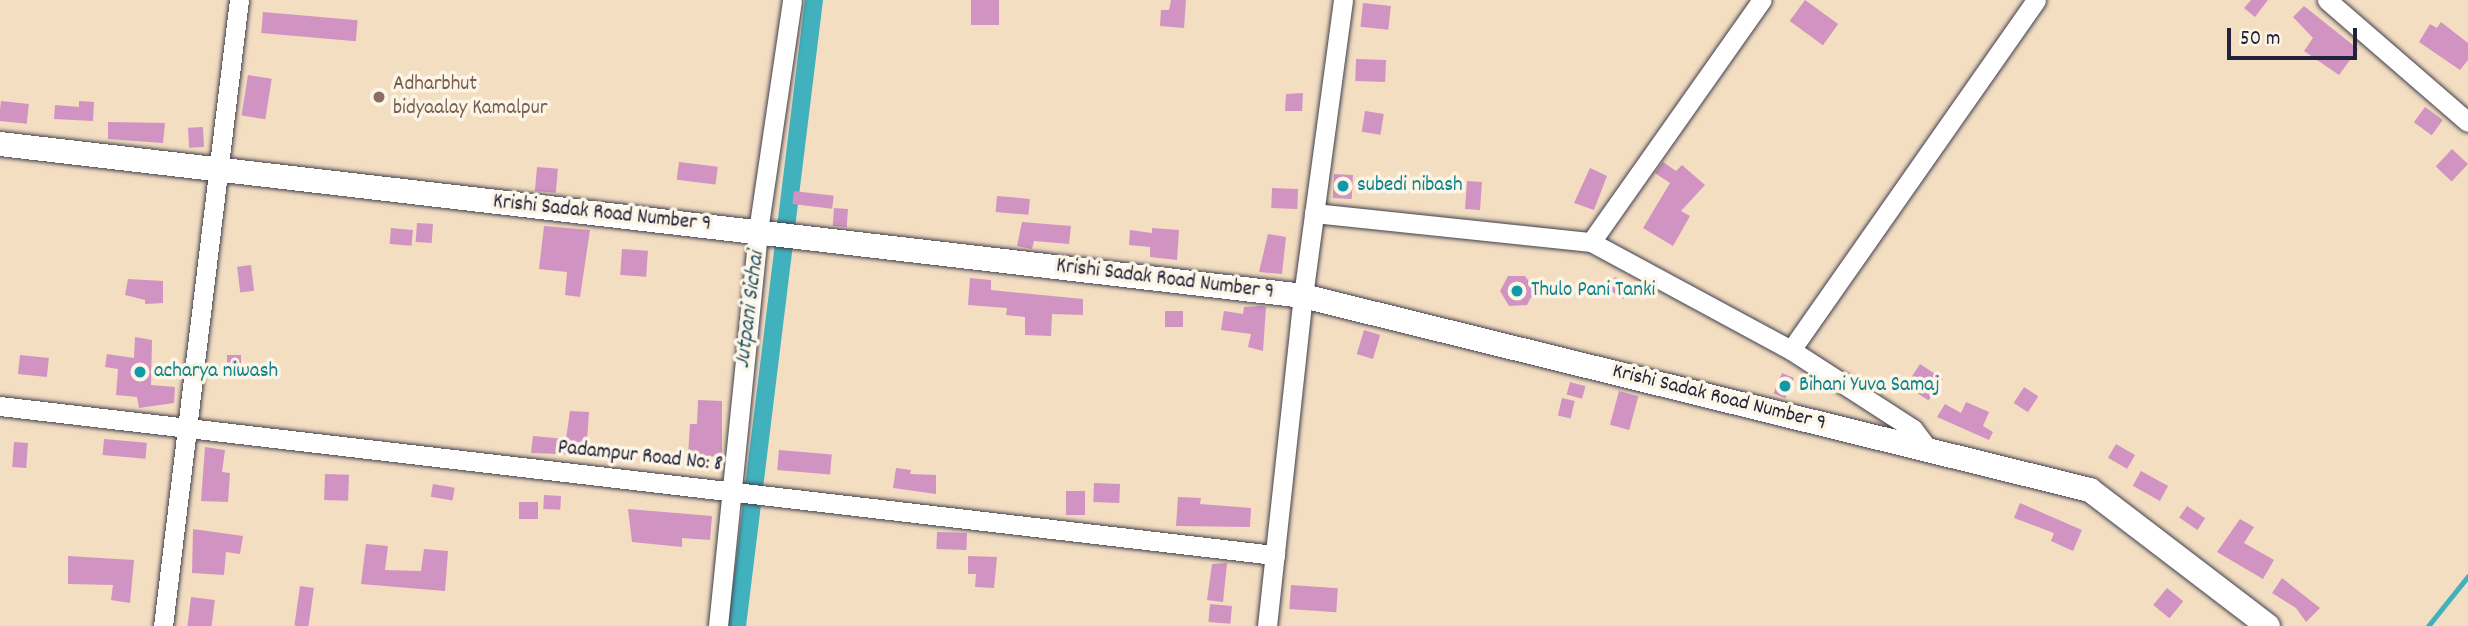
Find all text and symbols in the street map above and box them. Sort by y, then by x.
scale bar [2230,14,2360,58]
text: 50 m [2240,25,2280,55]
place label: Adharbhut bidyaalay Kamalpur [393,72,547,122]
marker: Adharbhut bidyaalay Kamalpur [371,89,387,105]
place label: subedi nibash [1357,173,1463,199]
marker: subedi nibash [1335,178,1351,194]
street label: Krishi Sadak Road Number 9 [492,190,712,238]
water label: Jutpani Sichai [730,250,772,370]
street label: Krishi Sadak Road Number 9 [1055,254,1275,306]
place label: Thulo Pani Tanki [1531,278,1655,304]
marker: Thulo Pani Tanki [1509,283,1525,299]
place label: acharya niwash [154,359,278,385]
street label: Krishi Sadak Road Number 9 [1610,359,1828,437]
marker: acharya niwash [132,364,148,380]
place label: Bihani Yuva Samaj [1799,373,1940,399]
marker: Bihani Yuva Samaj [1777,378,1793,394]
street label: Padampur Road No: 8 [556,436,724,478]

